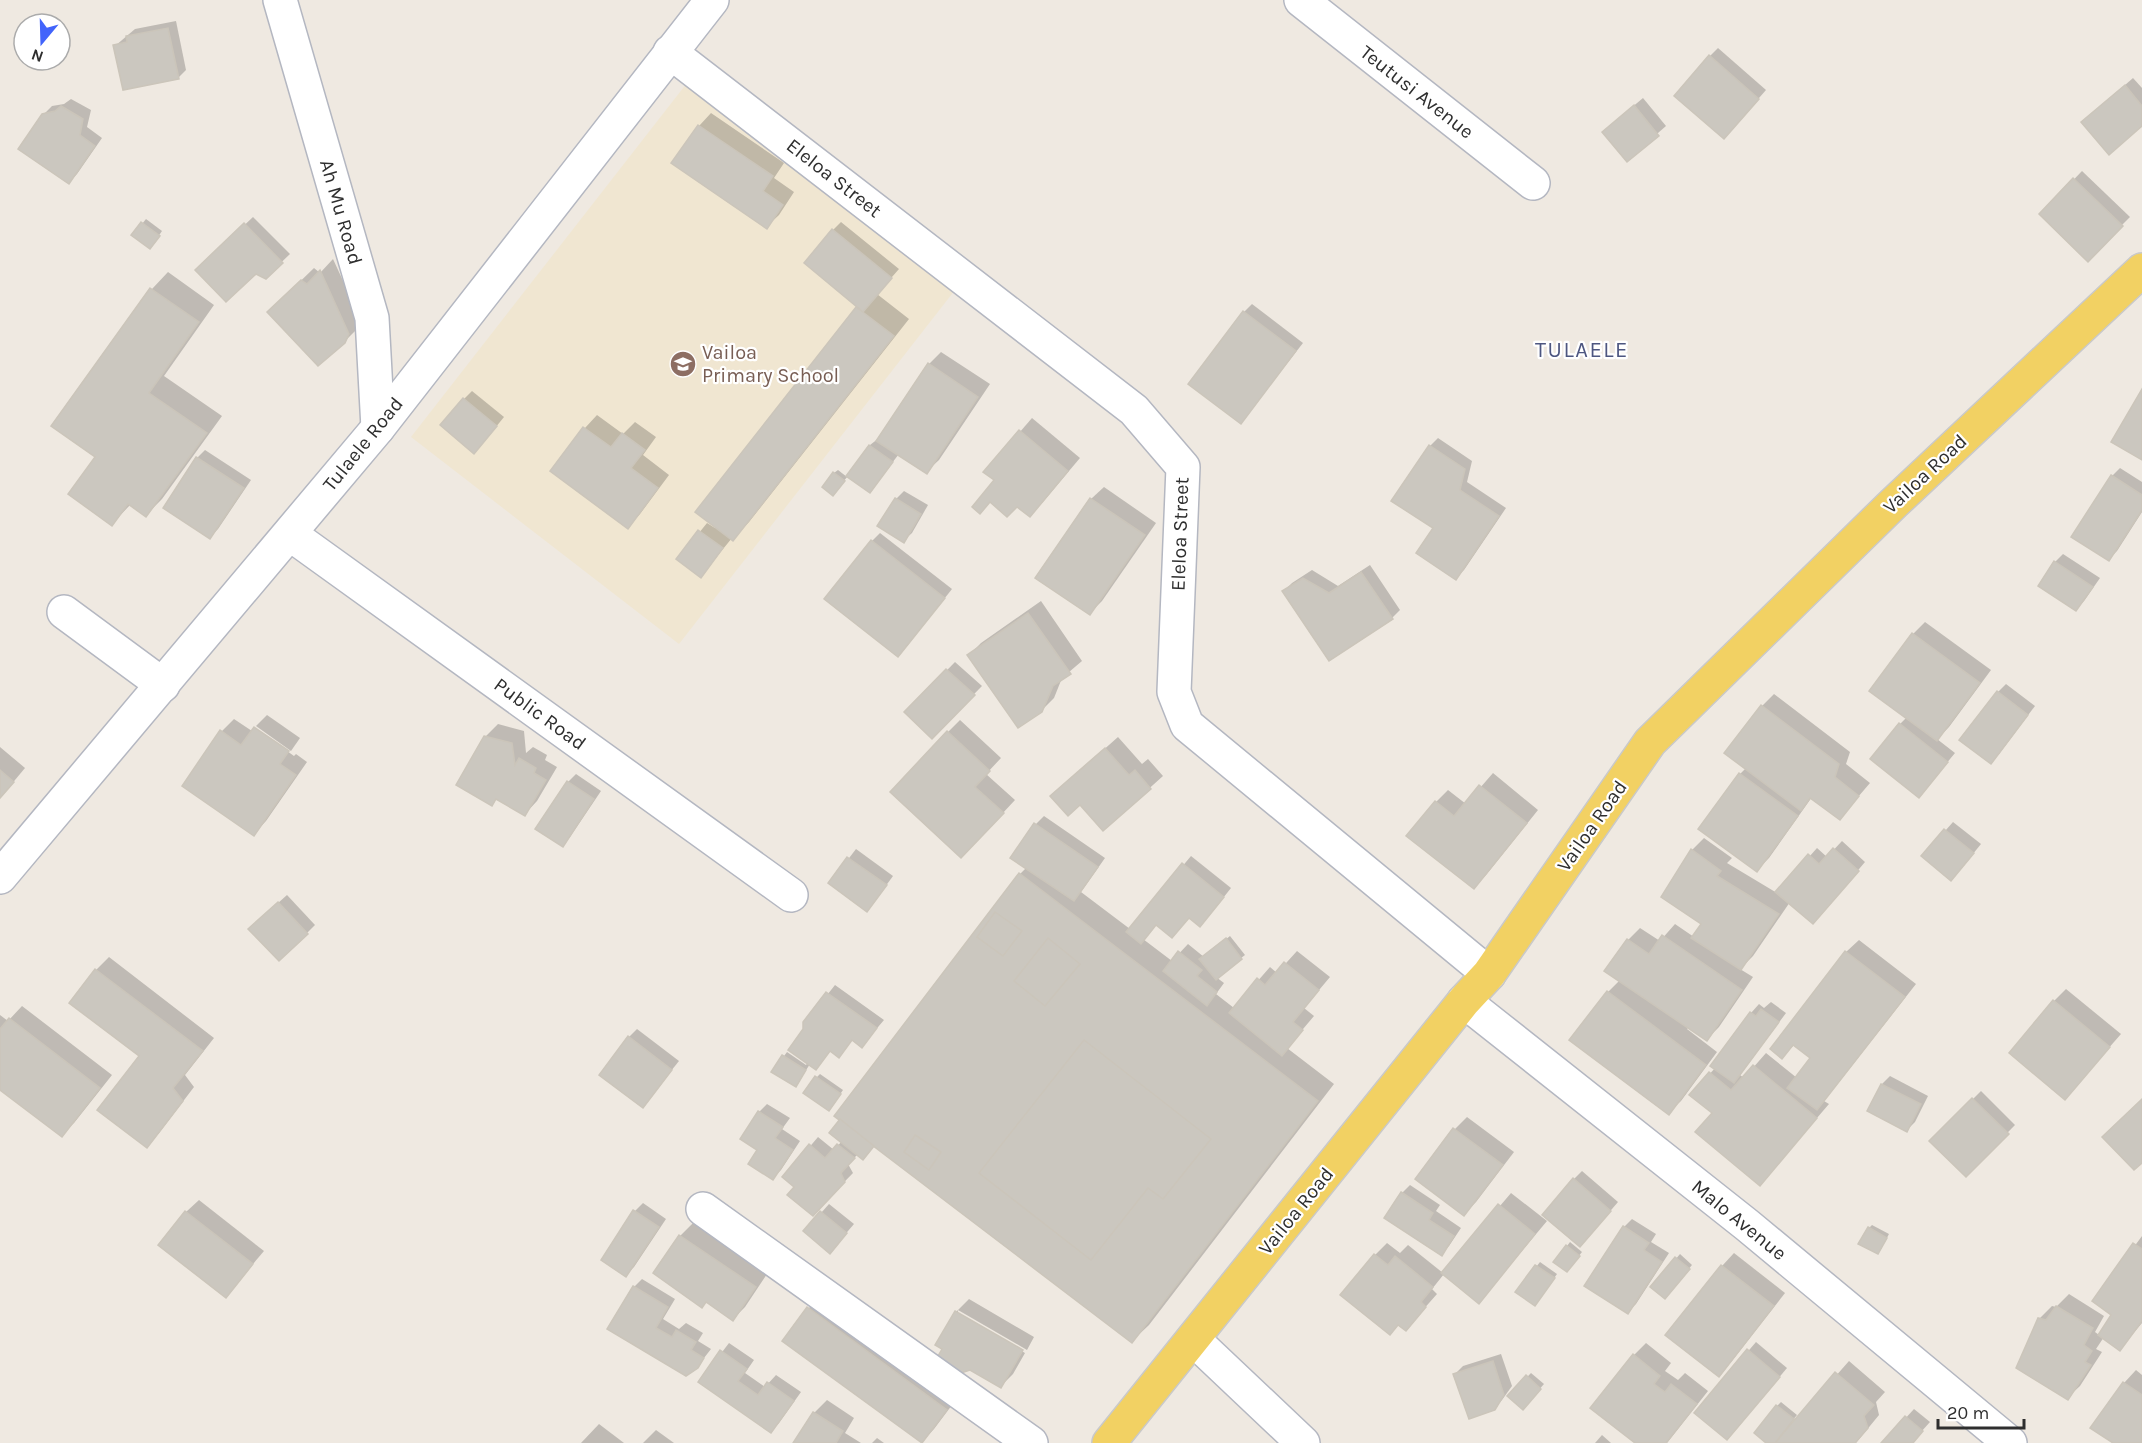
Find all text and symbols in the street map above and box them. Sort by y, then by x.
north arrow [12,12,72,72]
street label: Teutusi Avenue [1356,41,1478,143]
text: N [29,45,46,67]
street label: Eleloa Street [782,134,886,223]
street label: Ah Mu Road [315,157,367,267]
district label: TULAELE [1535,337,1629,363]
place label: Vailoa Primary School [702,341,839,387]
school or university icon: Vailoa Primary School [668,349,698,379]
street label: Tulaele Road [318,392,408,496]
street label: Vailoa Road [1878,429,1972,519]
street label: Eleloa Street [1167,476,1194,592]
street label: Public Road [490,673,590,755]
street label: Vailoa Road [1552,776,1632,876]
street label: Vailoa Road [1254,1163,1338,1259]
street label: Malo Avenue [1687,1175,1791,1265]
scale bar [1938,1392,2024,1430]
text: 20 m [1947,1402,1989,1424]

